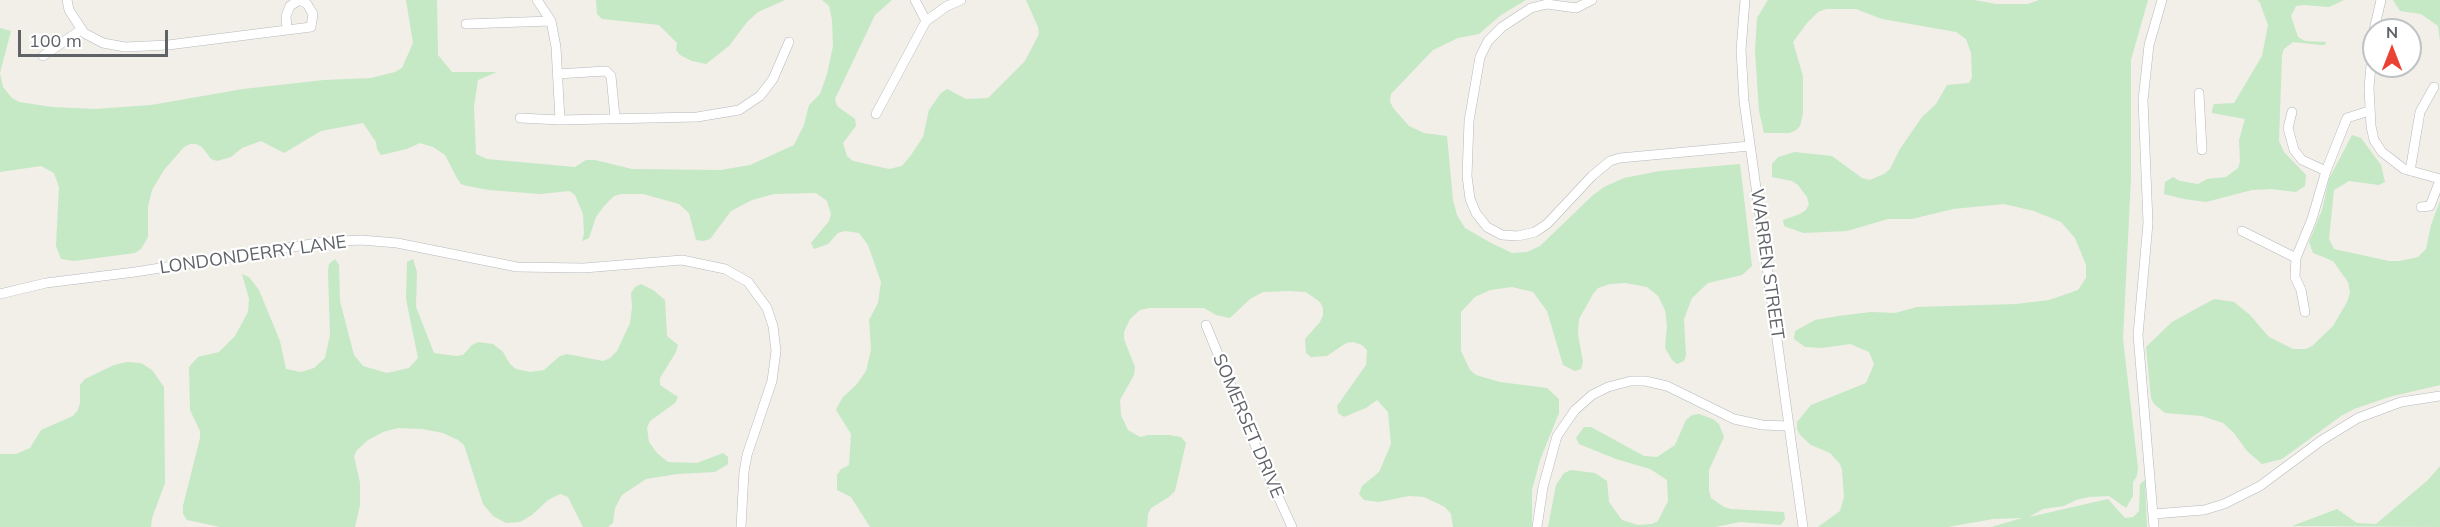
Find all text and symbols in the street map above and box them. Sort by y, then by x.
scale bar [21,18,171,56]
north arrow [2362,18,2422,78]
text: N [2386,22,2398,42]
text: 100 m [29,29,82,52]
street label: WARREN STREET [1746,187,1788,341]
street label: LONDONDERRY LANE [158,231,348,279]
street label: SOMERSET DRIVE [1208,351,1288,501]

